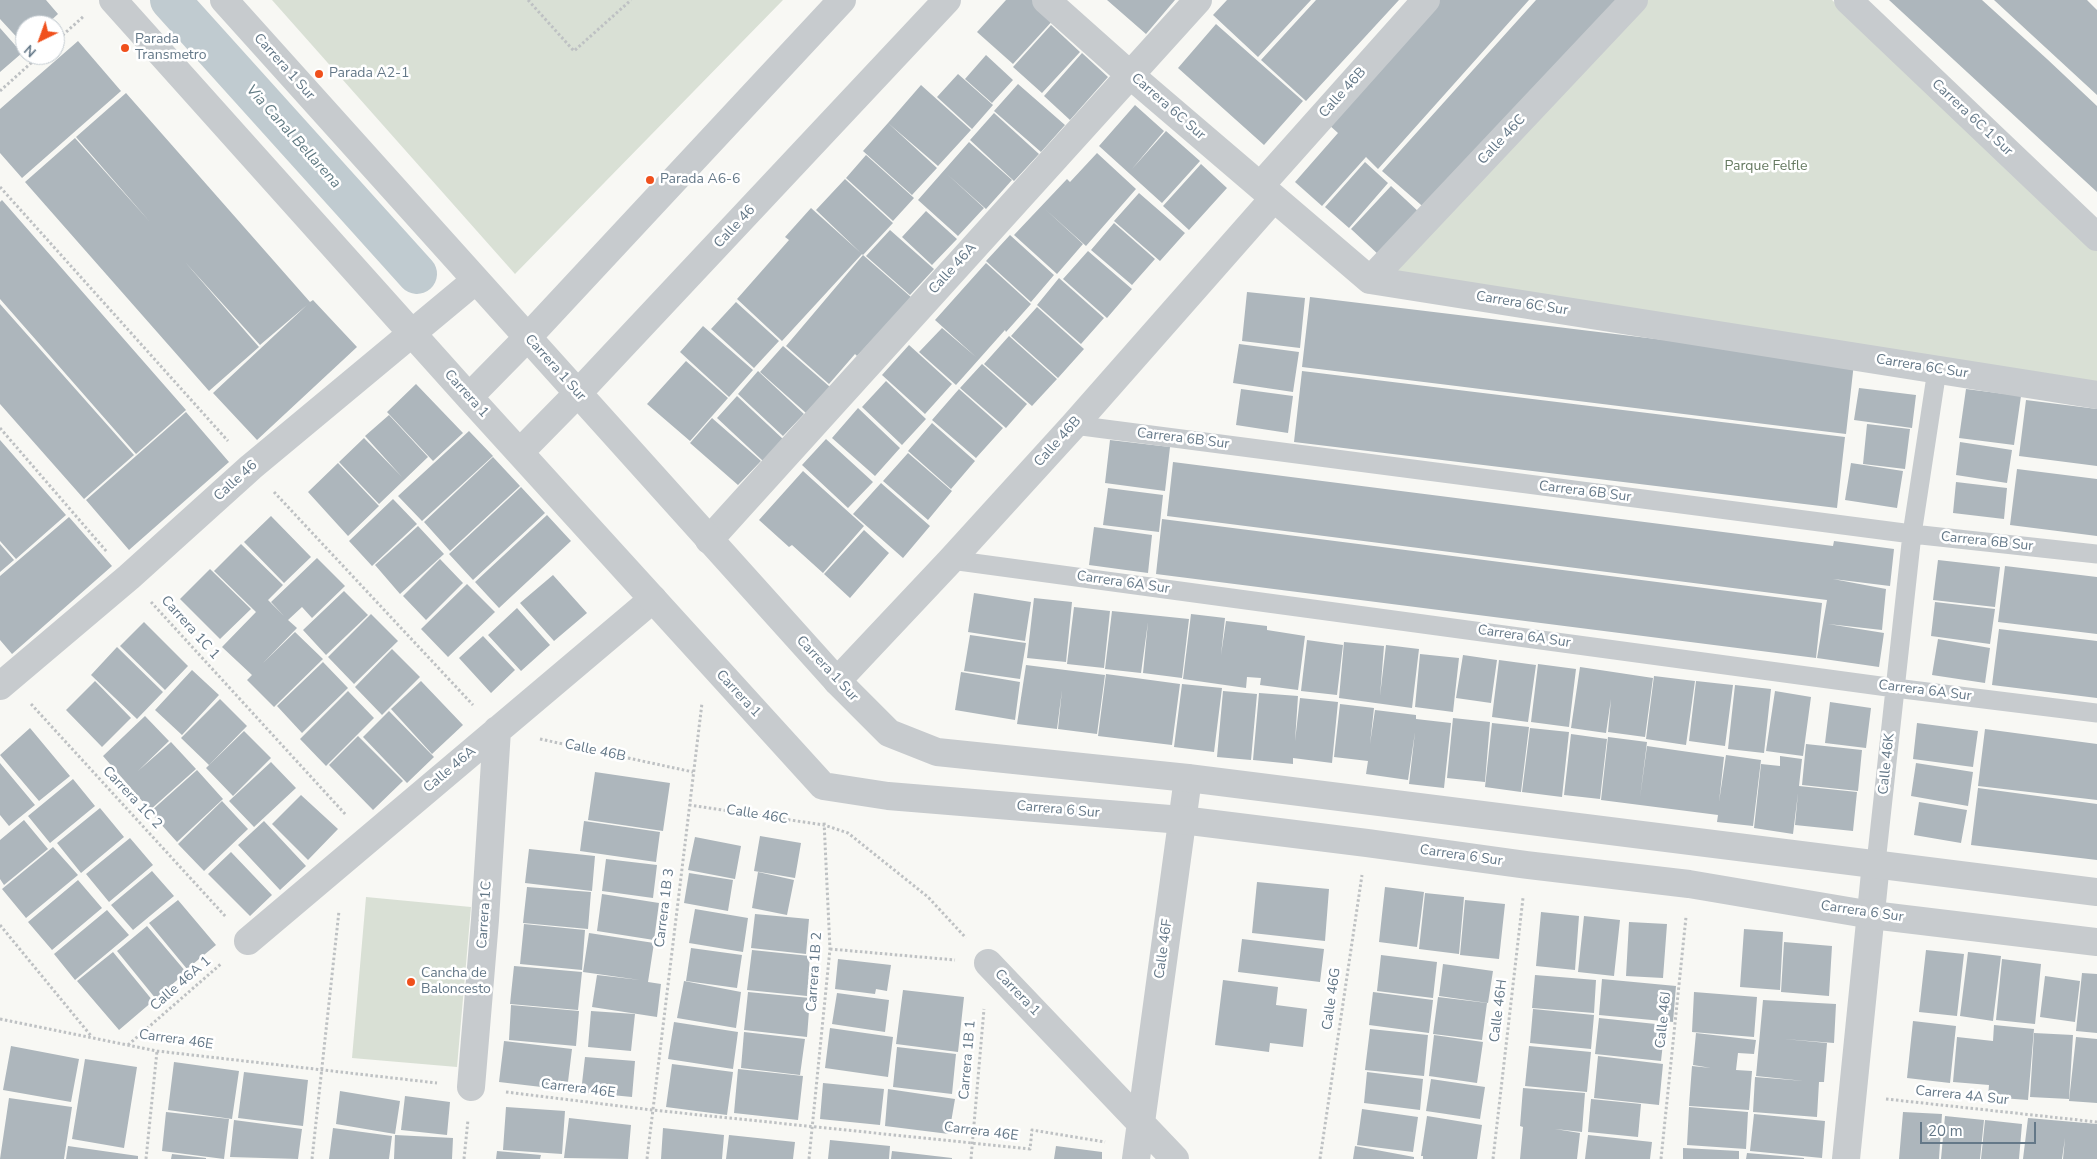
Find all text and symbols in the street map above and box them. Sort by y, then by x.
north arrow [15,15,65,65]
street label: Carrera 1 Sur [250,30,318,104]
place label: Parada Transmetro [135,32,206,64]
text: N [20,40,41,61]
marker: Parada Transmetro [119,42,131,54]
street label: Calle 46B [1316,64,1370,122]
place label: Parada A2-1 [329,66,409,82]
marker: Parada A2-1 [313,68,325,80]
street label: Carrera 6C Sur [1127,70,1209,144]
street label: Carrera 6C 1 Sur [1928,76,2016,160]
water label: Via Canal Bellarena [242,82,344,192]
street label: Calle 46C [1475,112,1529,168]
park label: Parque Felfle [1724,159,1808,175]
place label: Parada A6-6 [660,172,740,188]
marker: Parada A6-6 [644,174,656,186]
street label: Calle 46 [711,202,759,252]
street label: Calle 46A [926,240,980,298]
street label: Carrera 6C Sur [1475,288,1569,320]
street label: Carrera 1 Sur [521,331,589,405]
street label: Carrera 6C Sur [1875,351,1969,383]
street label: Carrera 1 [440,367,492,421]
street label: Calle 46B [1031,413,1085,471]
street label: Carrera 6B Sur [1136,425,1230,453]
street label: Calle 46 [211,457,261,505]
street label: Carrera 6B Sur [1538,478,1632,506]
street label: Carrera 6B Sur [1940,529,2034,555]
street label: Carrera 6A Sur [1075,568,1171,598]
street label: Carrera 1C 1 [157,593,223,663]
street label: Carrera 6A Sur [1476,622,1572,652]
street label: Carrera 1 Sur [792,633,862,705]
street label: Carrera 1 [712,667,764,721]
street label: Carrera 6A Sur [1878,677,1972,705]
street label: Calle 46K [1875,733,1899,795]
street label: Calle 46B [563,736,627,766]
street label: Calle 46A [421,743,479,797]
street label: Carrera 1C 2 [99,763,165,833]
street label: Carrera 6 Sur [1016,798,1100,822]
street label: Calle 46C [725,802,789,828]
street label: Carrera 6 Sur [1419,842,1503,870]
street label: Carrera 1B 3 [652,867,678,949]
street label: Carrera 1C [474,881,496,949]
street label: Carrera 6 Sur [1820,898,1904,926]
street label: Calle 46F [1151,918,1177,980]
street label: Carrera 1B 2 [804,932,826,1012]
street label: Calle 46A 1 [147,953,215,1015]
place label: Cancha de Baloncesto [421,966,491,999]
street label: Carrera 1 [991,966,1043,1020]
street label: Calle 46G [1319,967,1345,1031]
marker: Cancha de Baloncesto [405,976,417,988]
street label: Calle 46H [1487,979,1511,1043]
street label: Calle 46J [1653,991,1675,1049]
street label: Carrera 1B 1 [956,1020,980,1100]
street label: Carrera 46E [138,1026,214,1054]
street label: Carrera 46E [540,1076,616,1102]
street label: Carrera 4A Sur [1915,1083,2009,1109]
scale bar [1922,1112,2038,1144]
street label: Carrera 46E [943,1119,1019,1145]
text: 20 m [1928,1121,1963,1141]

